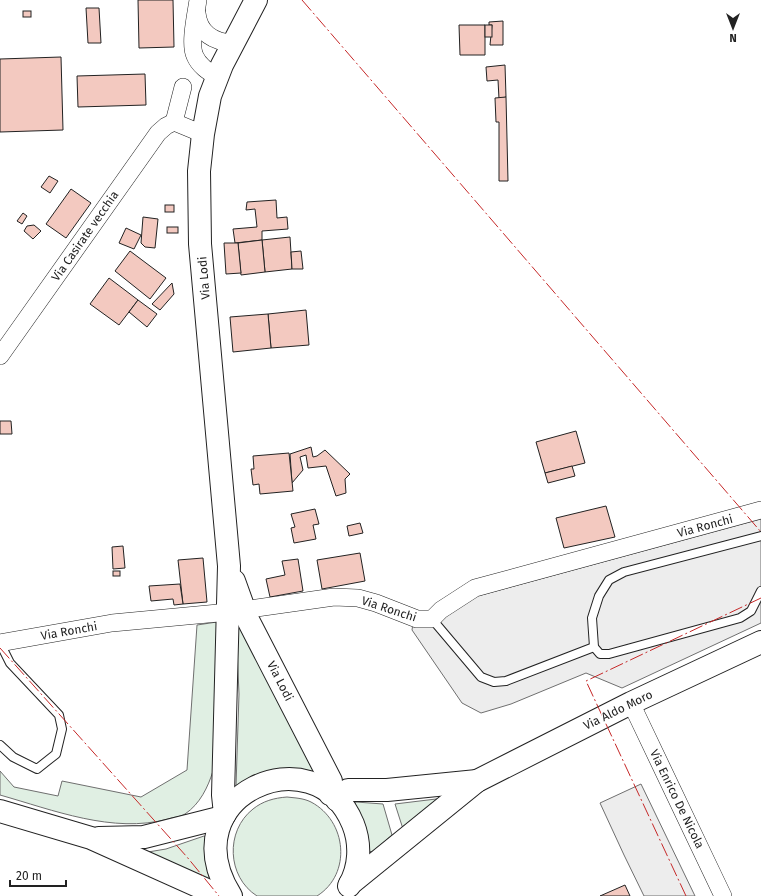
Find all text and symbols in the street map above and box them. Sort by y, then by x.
north arrow [713,8,753,48]
text: N [729,31,737,44]
street label: Via Casirate vecchia [49,188,121,284]
street label: Via Lodi [195,256,213,300]
street label: Via Ronchi [676,512,734,540]
street label: Via Ronchi [360,594,418,624]
street label: Via Ronchi [40,619,98,643]
street label: Via Lodi [264,659,296,703]
street label: Via Aldo Moro [581,687,655,733]
street label: Via Enrico De Nicola [647,747,707,851]
scale bar [10,862,66,888]
text: 20 m [16,869,42,883]

